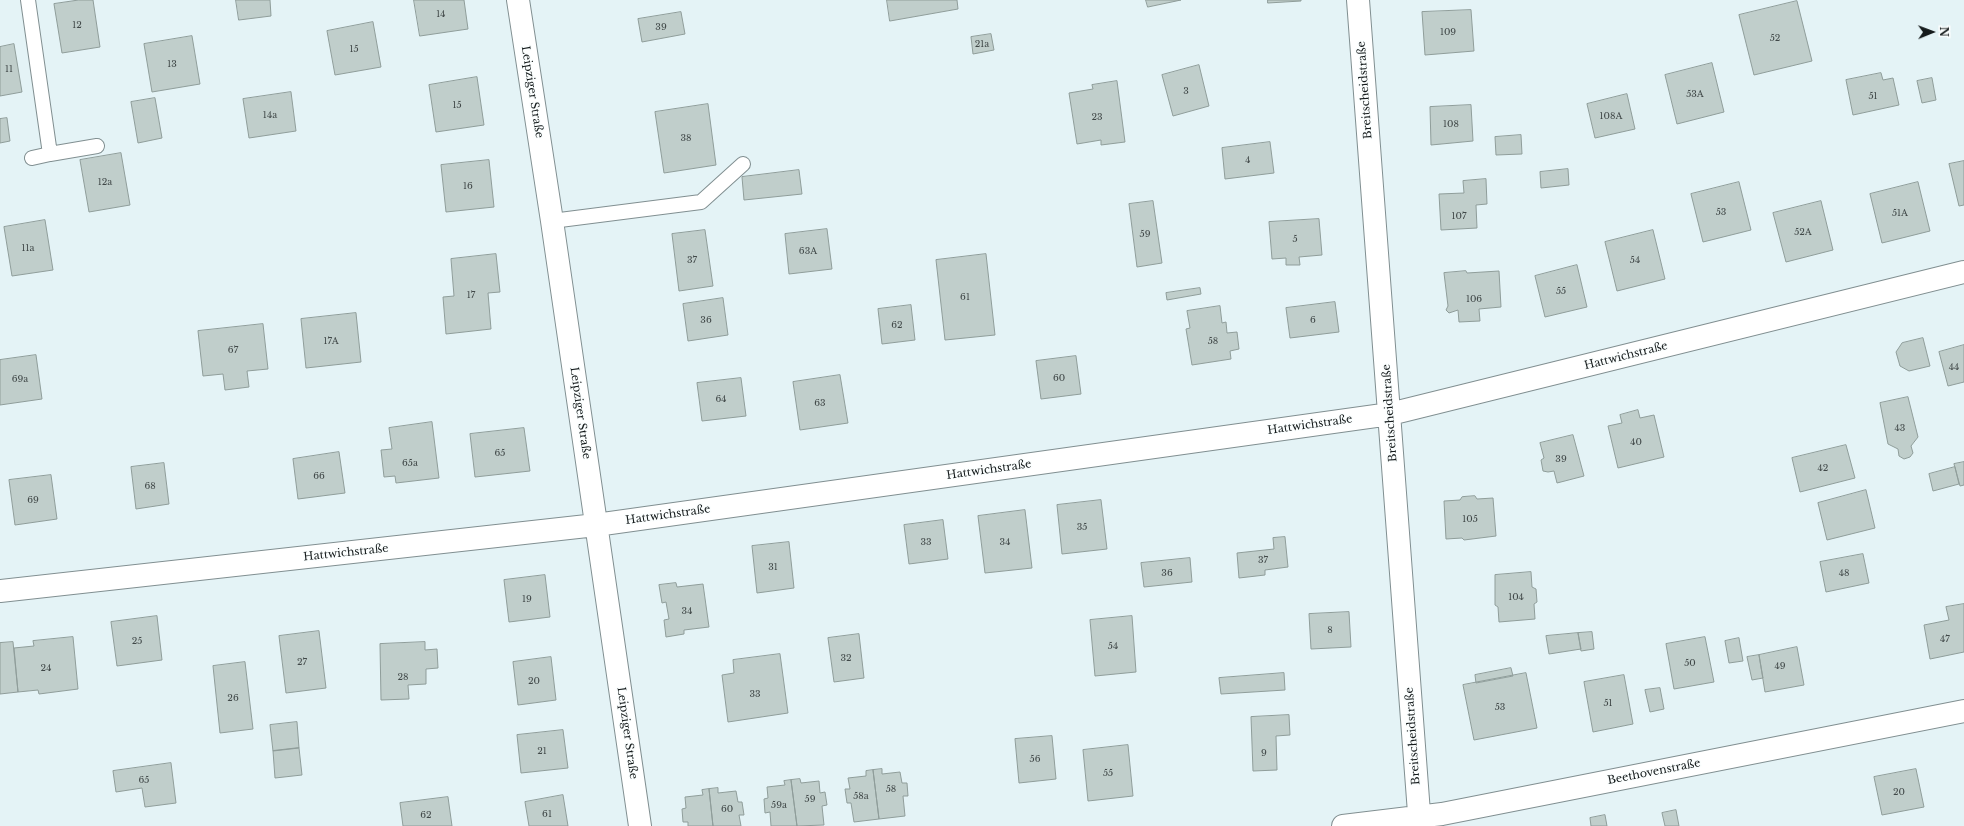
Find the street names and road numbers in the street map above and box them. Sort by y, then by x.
street label: Breitscheidstraße [1355,41,1375,139]
street label: Leipziger Straße [518,45,546,139]
street label: Hattwichstraße [1583,339,1669,373]
street label: Breitscheidstraße [1380,364,1400,462]
street label: Leipziger Straße [567,366,593,460]
street label: Hattwichstraße [1267,413,1353,437]
street label: Hattwichstraße [946,458,1032,482]
street label: Hattwichstraße [625,503,711,527]
street label: Hattwichstraße [303,542,389,564]
street label: Leipziger Straße [614,686,640,780]
street label: Breitscheidstraße [1403,687,1423,785]
street label: Beethovenstraße [1606,757,1702,787]

